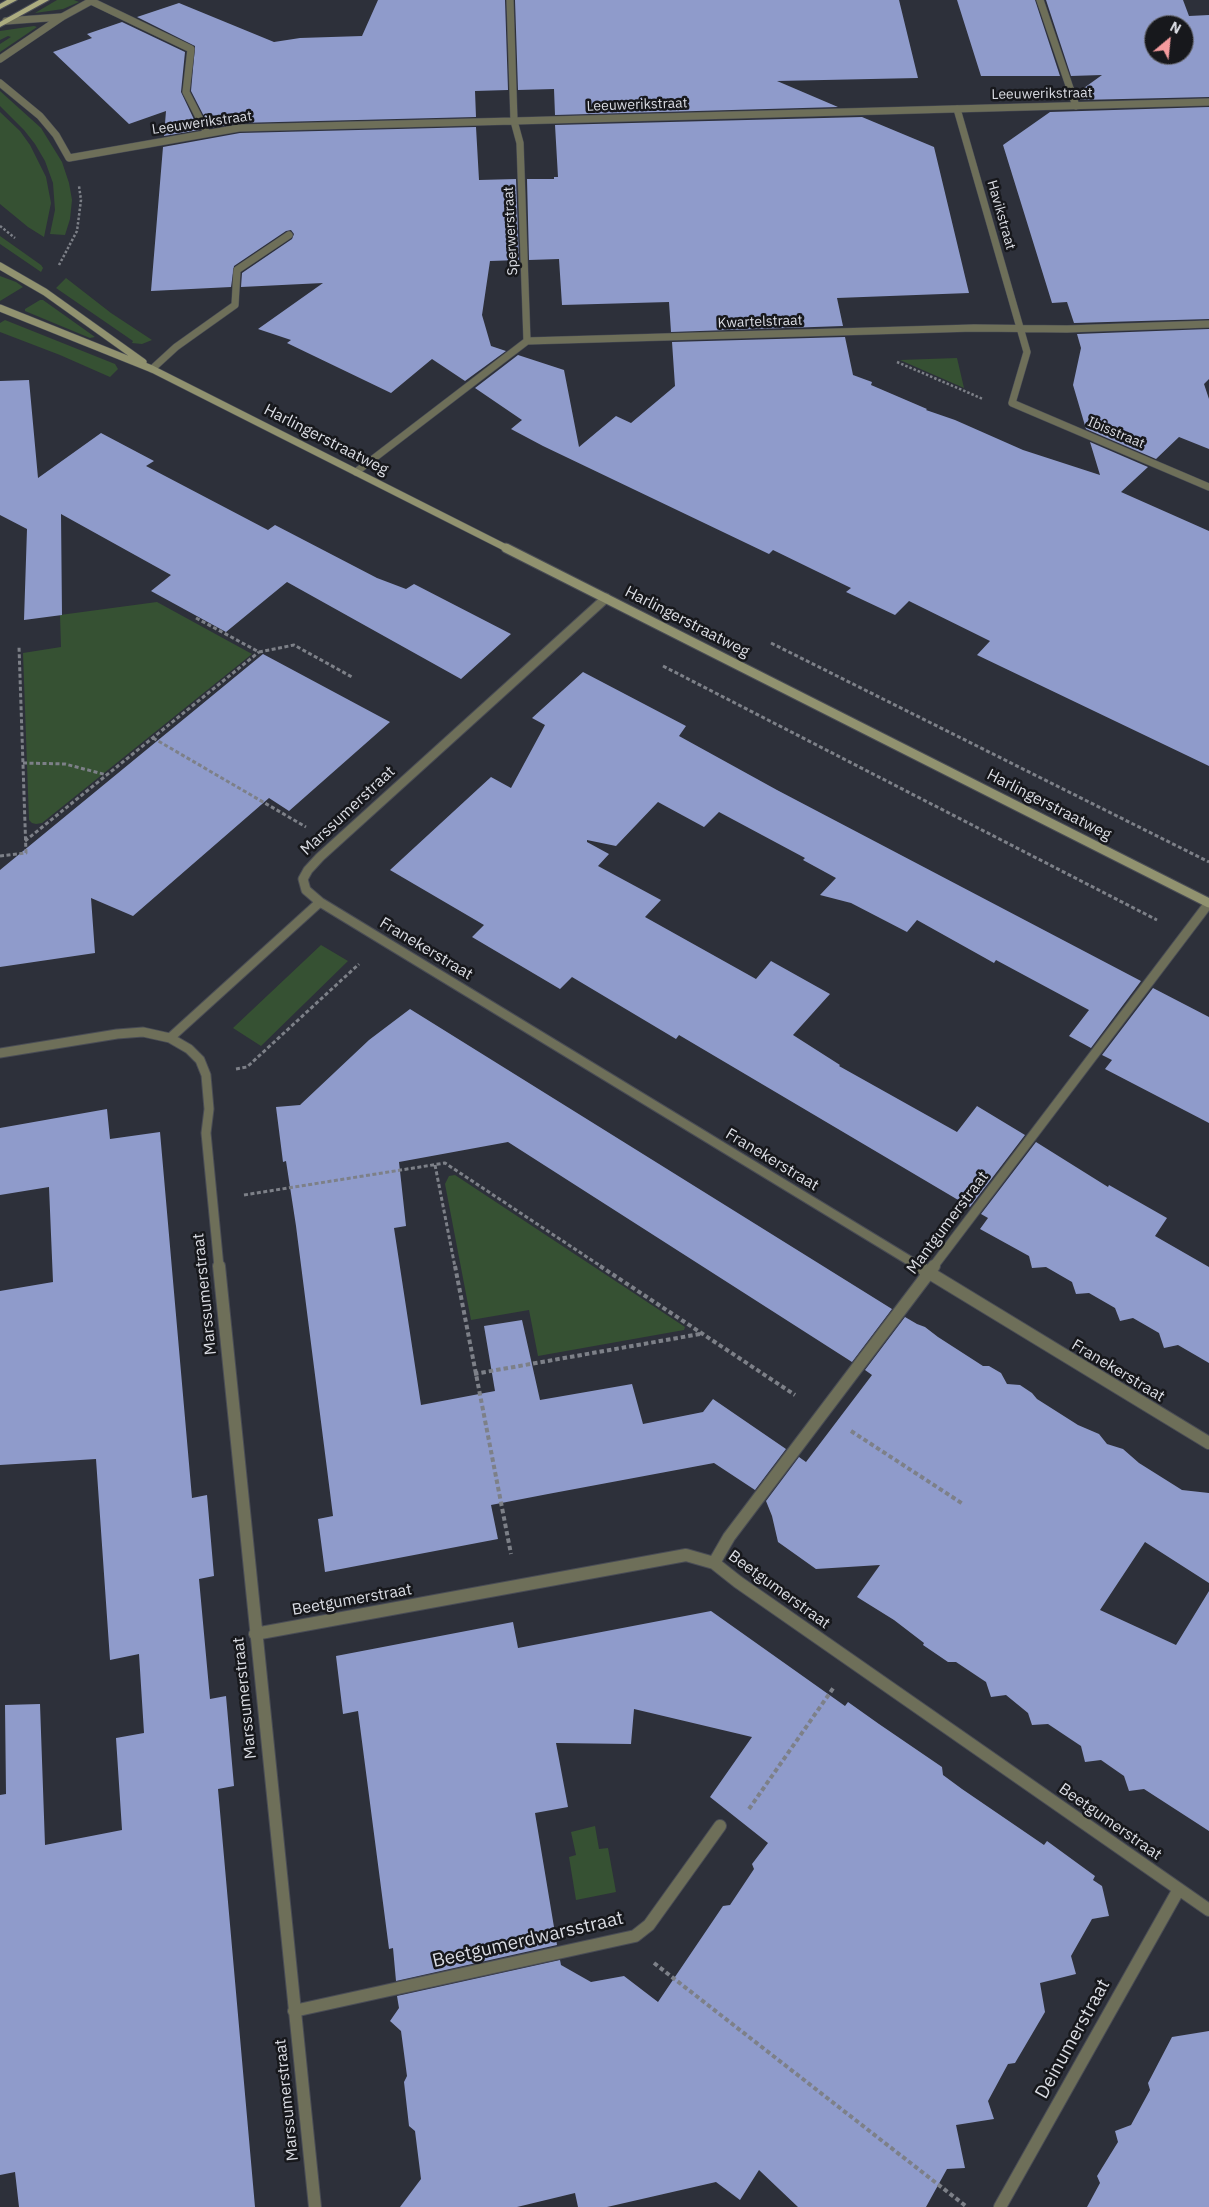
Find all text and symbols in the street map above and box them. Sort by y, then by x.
north arrow [1144,15,1194,65]
text: N [1167,17,1184,38]
street label: Leeuwerikstraat [991,85,1093,103]
street label: Leeuwerikstraat [586,95,688,115]
street label: Leeuwerikstraat [151,108,253,138]
street label: Havikstraat [983,178,1019,252]
street label: Sperwerstraat [500,186,522,276]
street label: Kwartelstraat [717,312,803,332]
street label: Harlingerstraatweg [260,400,392,480]
street label: Ibisstraat [1085,413,1147,453]
street label: Harlingerstraatweg [621,582,753,662]
street label: Marssumerstraat [297,762,399,860]
street label: Harlingerstraatweg [983,765,1115,845]
street label: Franekerstraat [376,914,476,984]
street label: Franekerstraat [722,1125,822,1195]
street label: Mantgumerstraat [903,1168,993,1278]
street label: Marssumerstraat [189,1232,221,1356]
street label: Franekerstraat [1068,1336,1168,1406]
street label: Beetgumerstraat [724,1547,834,1633]
street label: Beetgumerstraat [291,1580,413,1620]
street label: Marssumerstraat [229,1636,261,1760]
street label: Beetgumerstraat [1055,1779,1165,1865]
street label: Beetgumerdwarsstraat [430,1907,626,1973]
street label: Deinumerstraat [1031,1975,1115,2103]
street label: Marssumerstraat [271,2038,303,2162]

